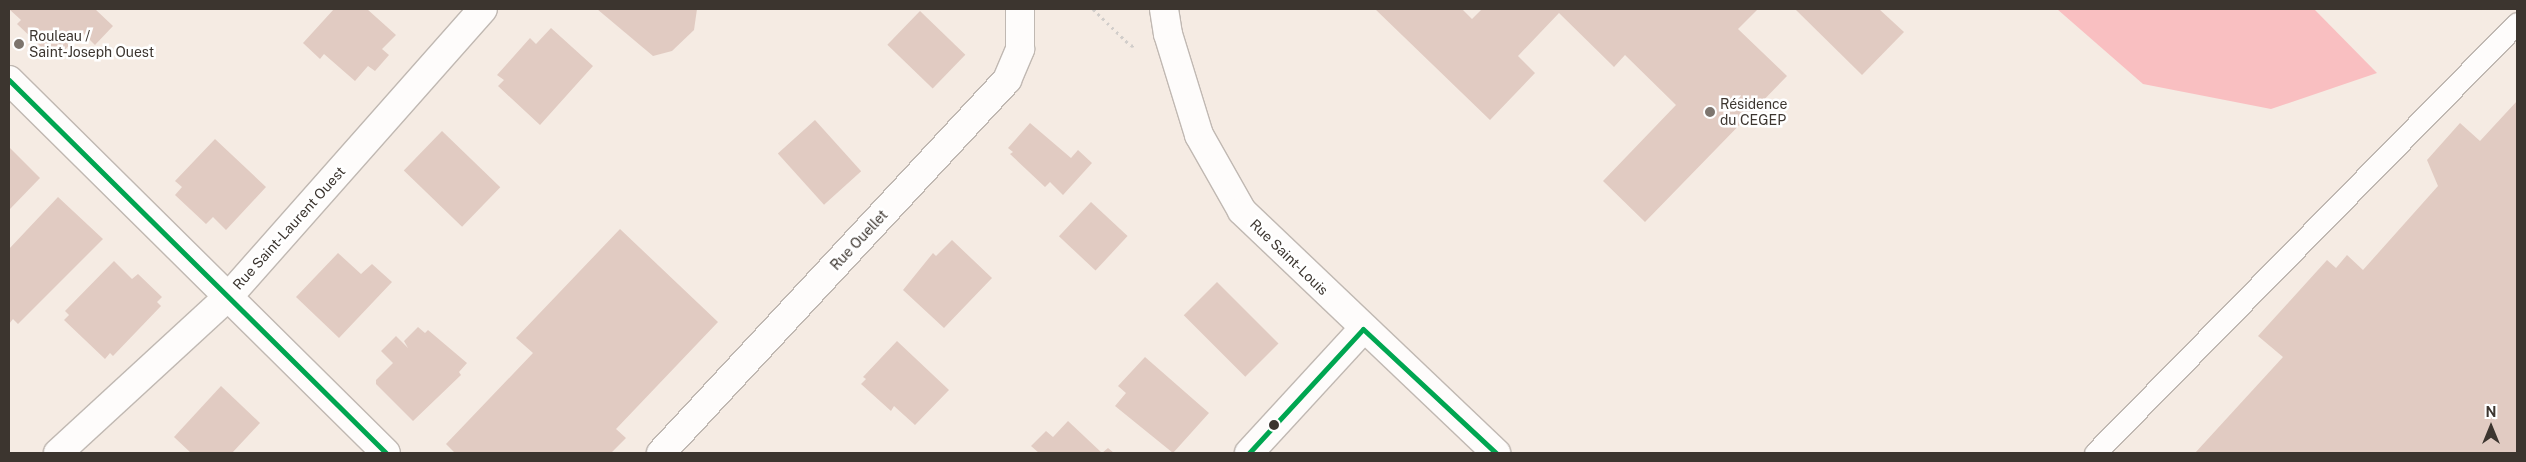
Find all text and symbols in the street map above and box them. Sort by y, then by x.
place label: Rouleau / Saint-Joseph Ouest [29,28,154,60]
marker: Rouleau / Saint-Joseph Ouest [13,38,25,50]
place label: Résidence du CEGEP [1720,96,1788,128]
marker: Résidence du CEGEP [1704,106,1716,118]
street label: Rue Saint-Laurent Ouest [229,163,349,293]
street label: Rue Ouellet [827,206,891,274]
street label: Rue Saint-Louis [1246,216,1332,298]
north arrow [2466,402,2516,452]
text: N [2486,404,2496,420]
unlabelled marker [1269,420,1279,430]

